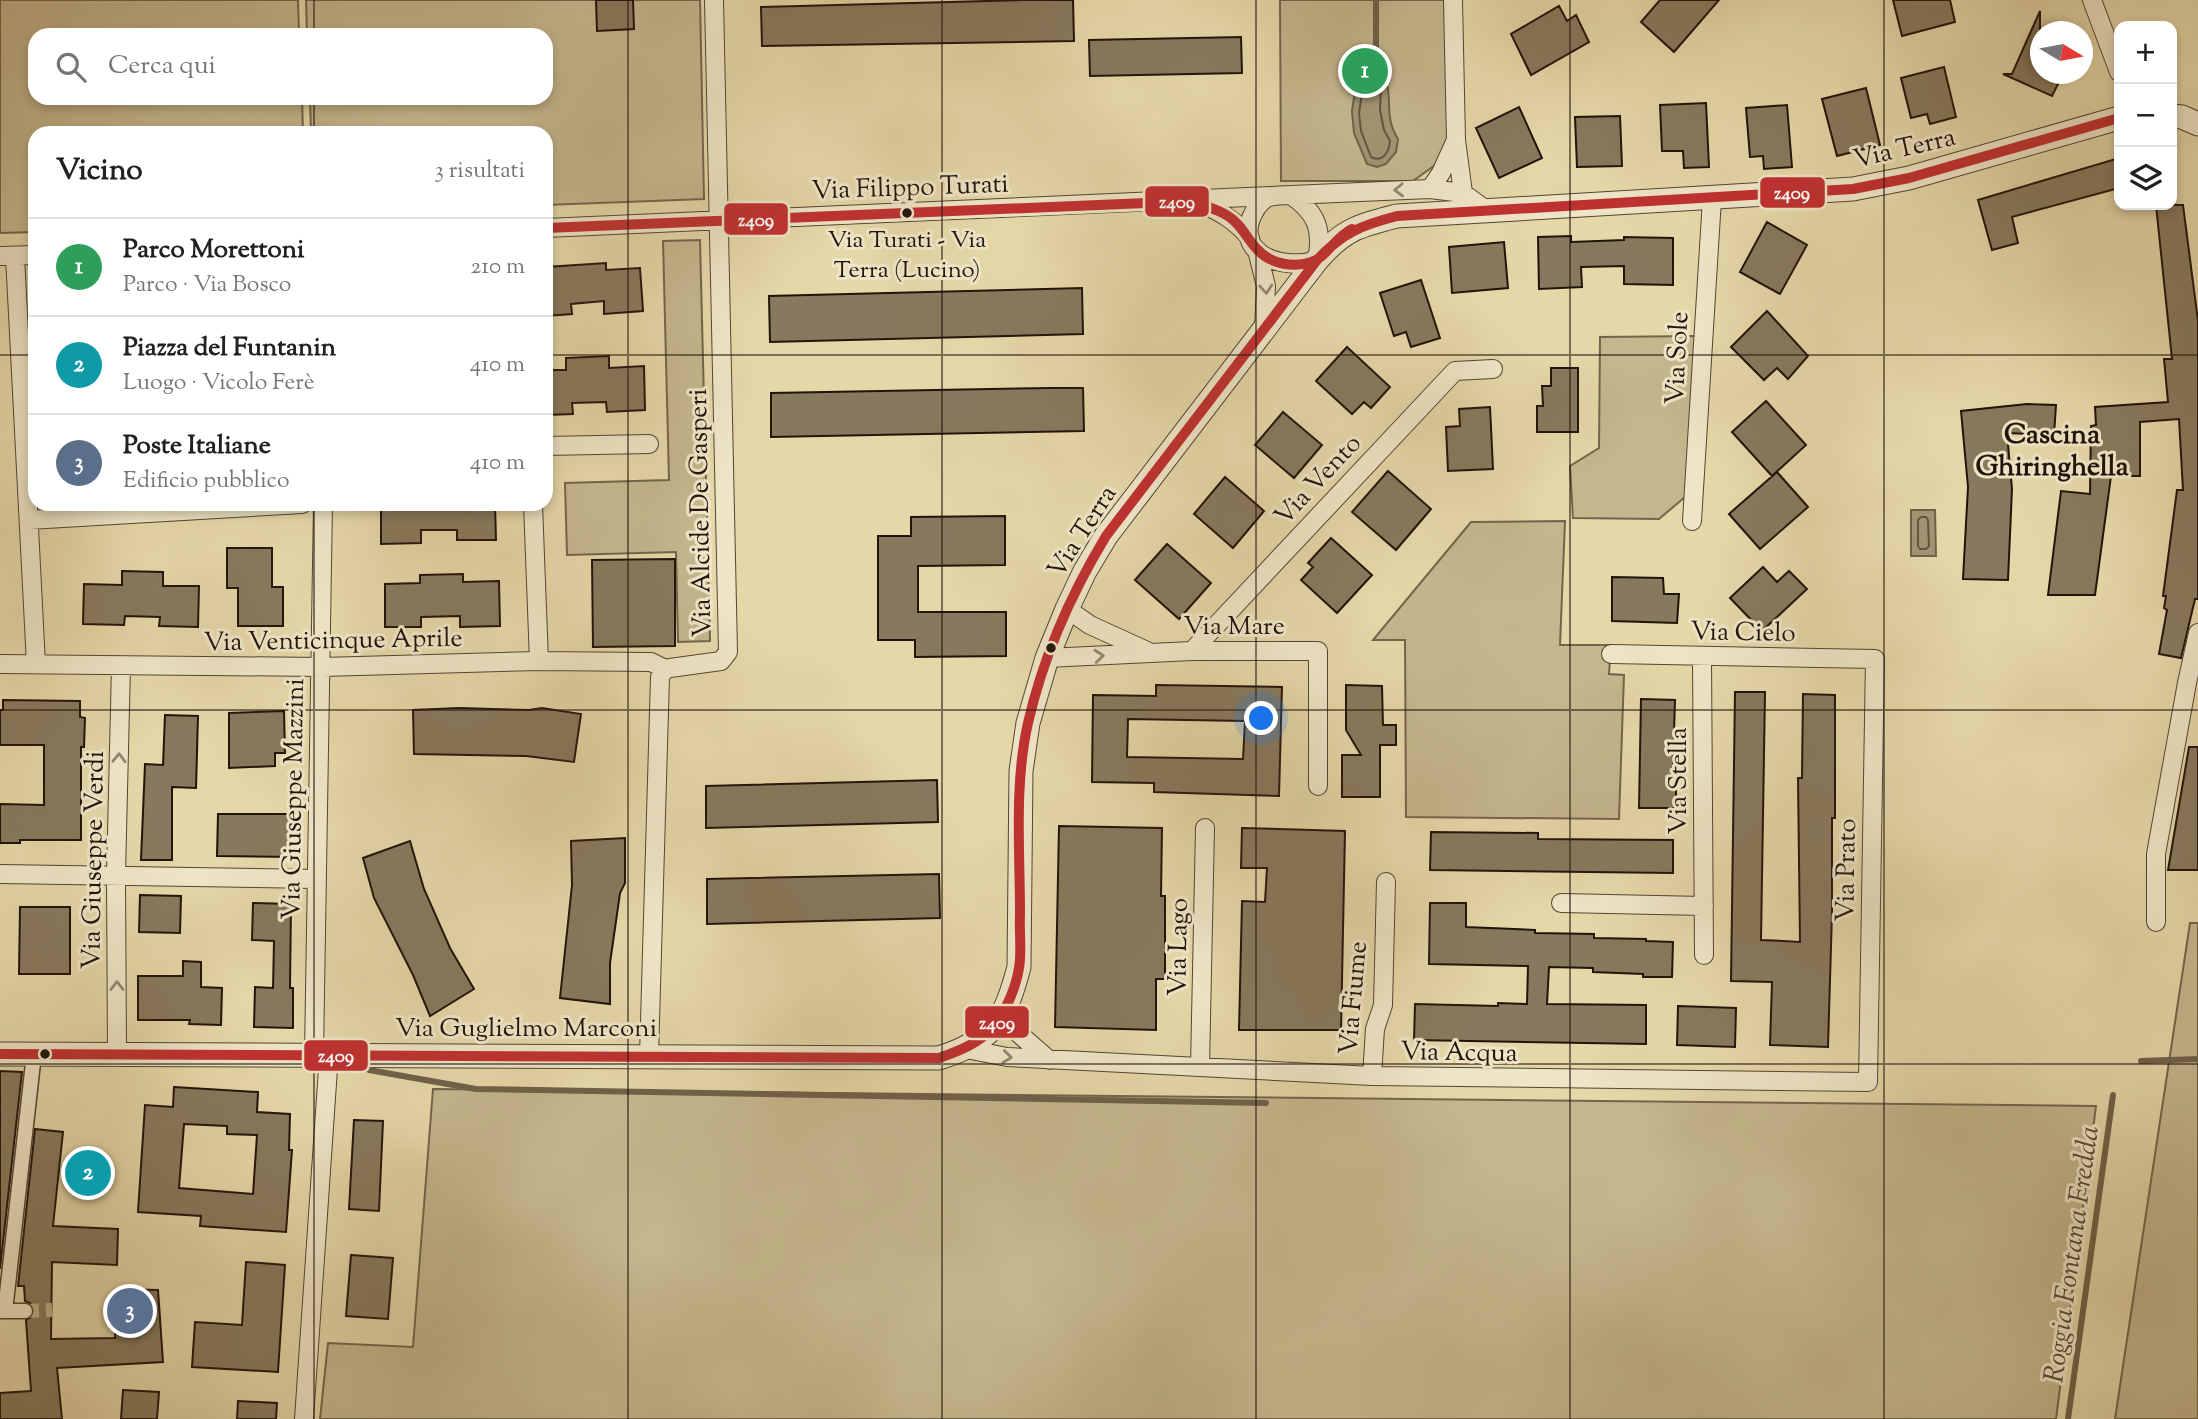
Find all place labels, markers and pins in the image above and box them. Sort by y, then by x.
pin: 1 [1342,45,1388,97]
marker: Via Turati - Via Terra (Lucino) [900,206,914,220]
place label: Via Turati - Via Terra (Lucino) [828,224,986,288]
unlabelled marker [1044,641,1058,655]
unlabelled marker [38,1047,52,1061]
pin: 2 [65,1147,111,1199]
pin: 3 [107,1285,153,1337]

